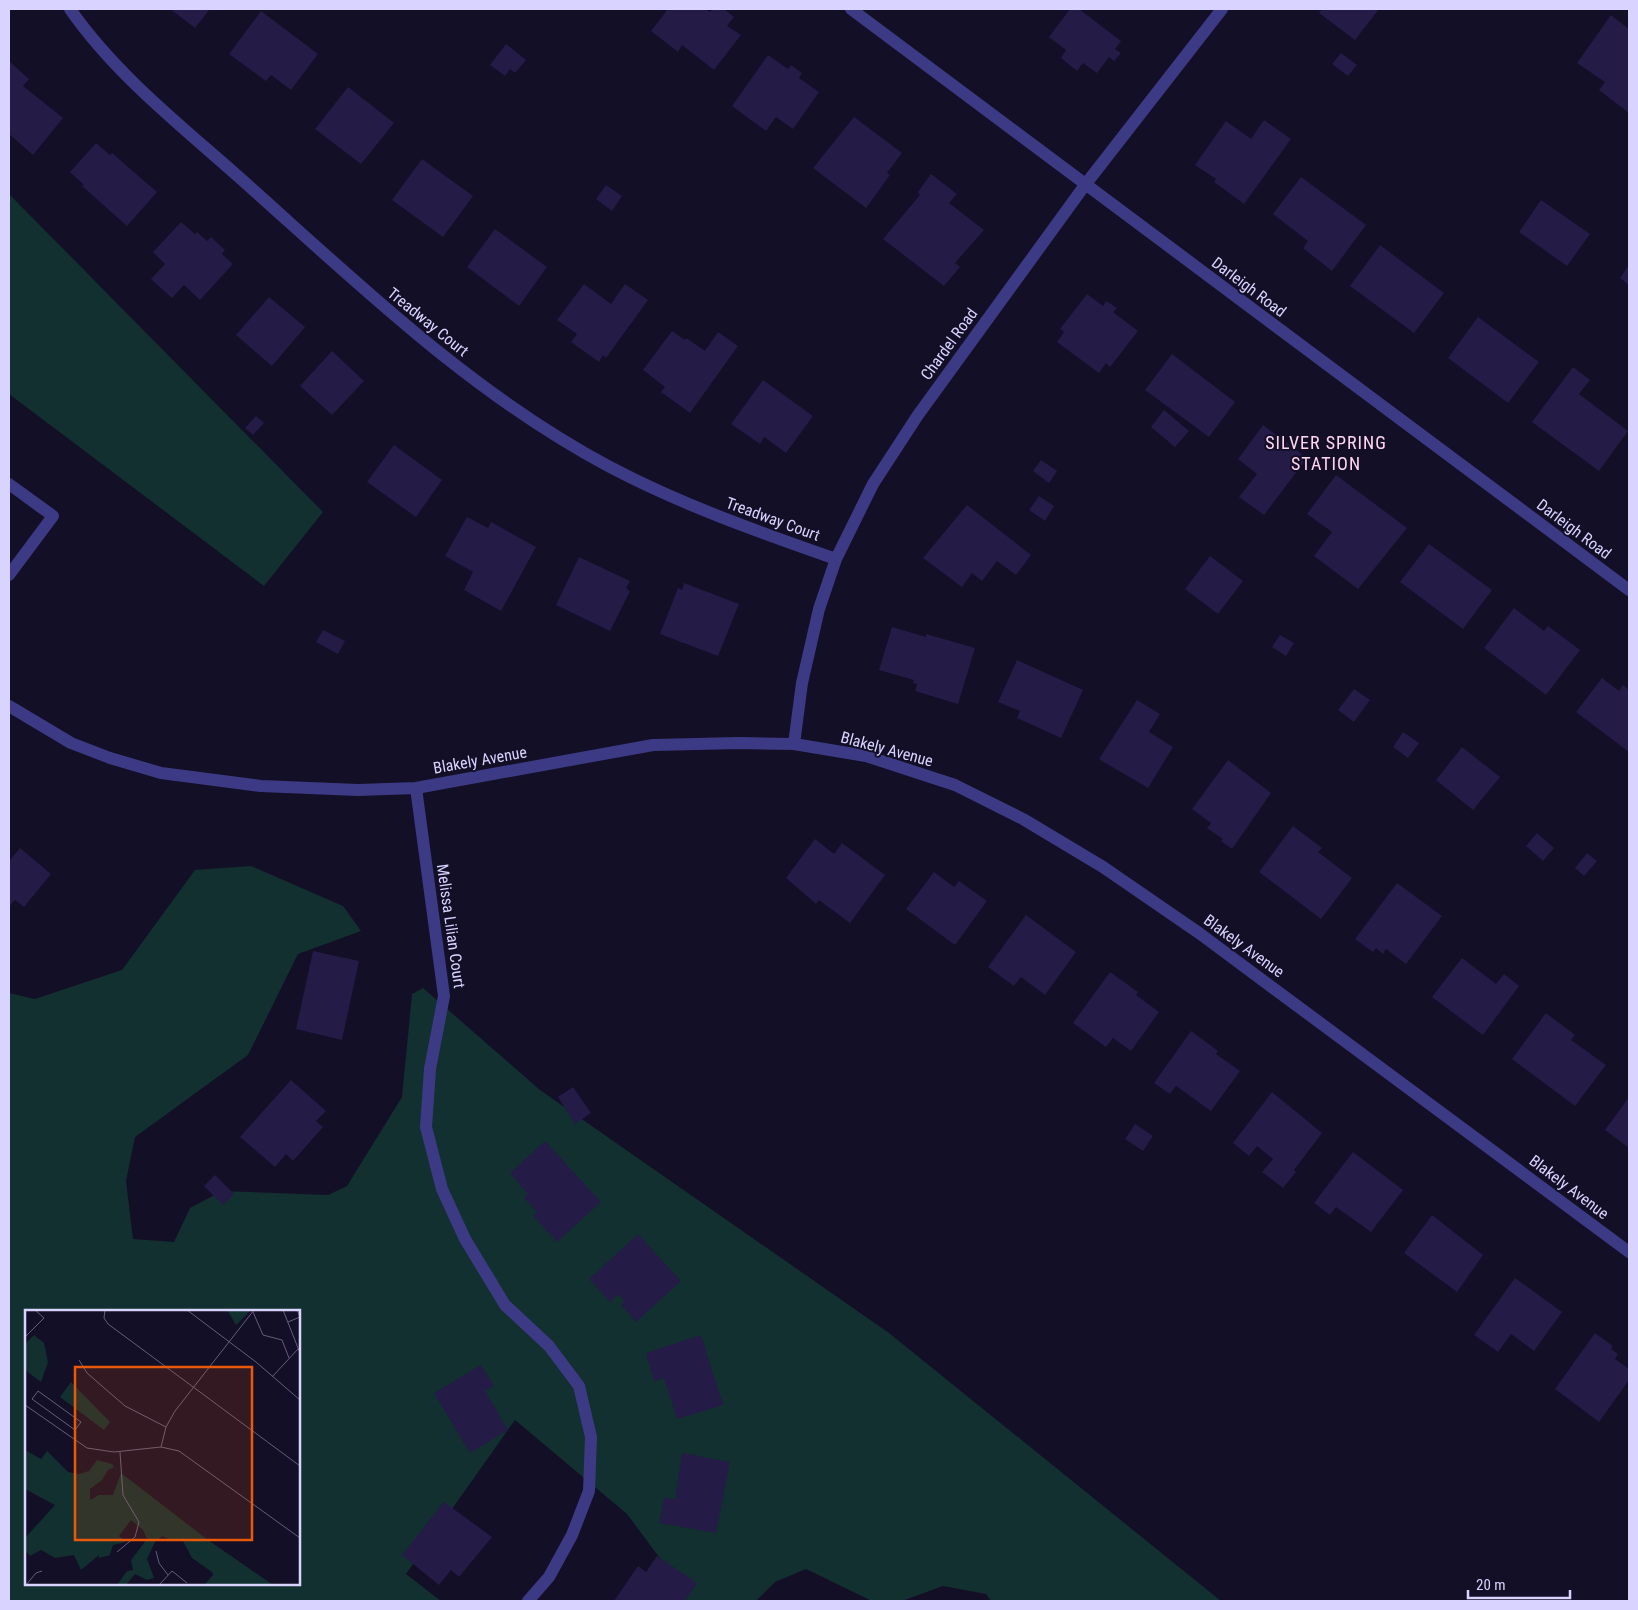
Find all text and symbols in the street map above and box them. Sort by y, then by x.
street label: Darleigh Road [1208,253,1290,321]
street label: Treadway Court [384,284,473,361]
street label: Chardel Road [917,304,981,384]
district label: SILVER SPRING STATION [1265,432,1387,474]
street label: Treadway Court [723,493,823,545]
street label: Darleigh Road [1533,495,1615,563]
street label: Blakely Avenue [839,728,935,770]
street label: Blakely Avenue [432,742,528,778]
street label: Melissa Lilian Court [433,863,469,990]
street label: Blakely Avenue [1200,910,1288,982]
street label: Blakely Avenue [1525,1151,1613,1223]
inset map [25,1310,300,1585]
scale bar [1468,1568,1570,1600]
text: 20 m [1476,1576,1506,1594]

